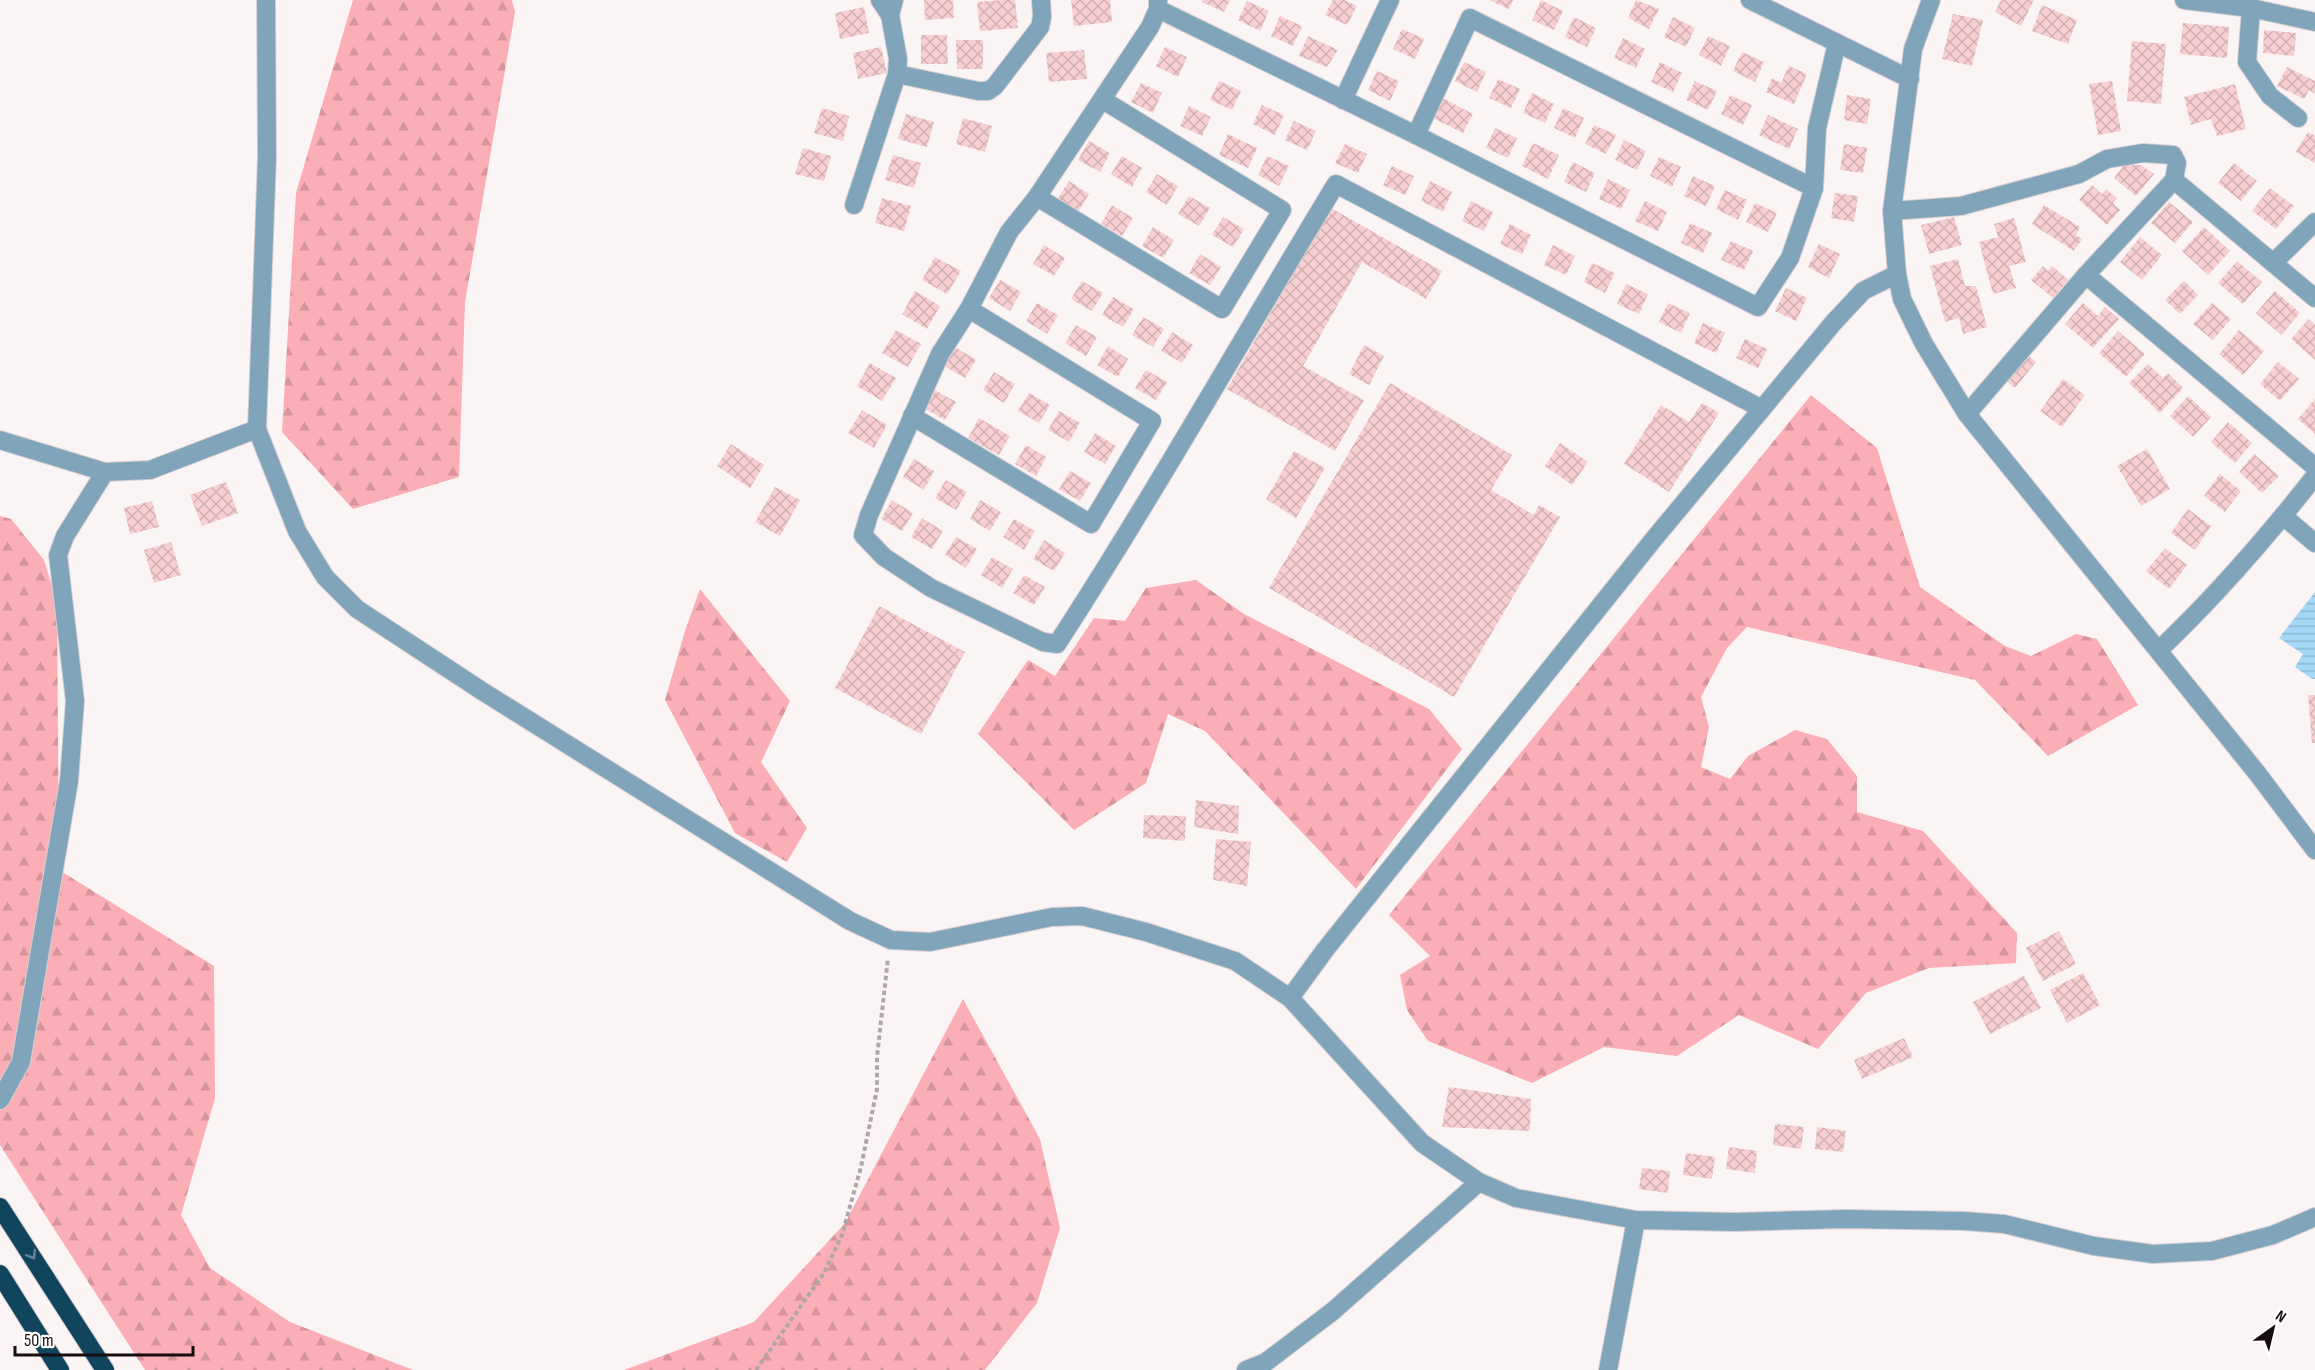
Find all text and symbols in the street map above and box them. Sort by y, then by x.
one-way arrow [25,1249,37,1259]
north arrow [2243,1298,2303,1358]
text: N [2272,1307,2289,1327]
scale bar [15,1319,194,1357]
text: 50 m [24,1330,54,1351]

